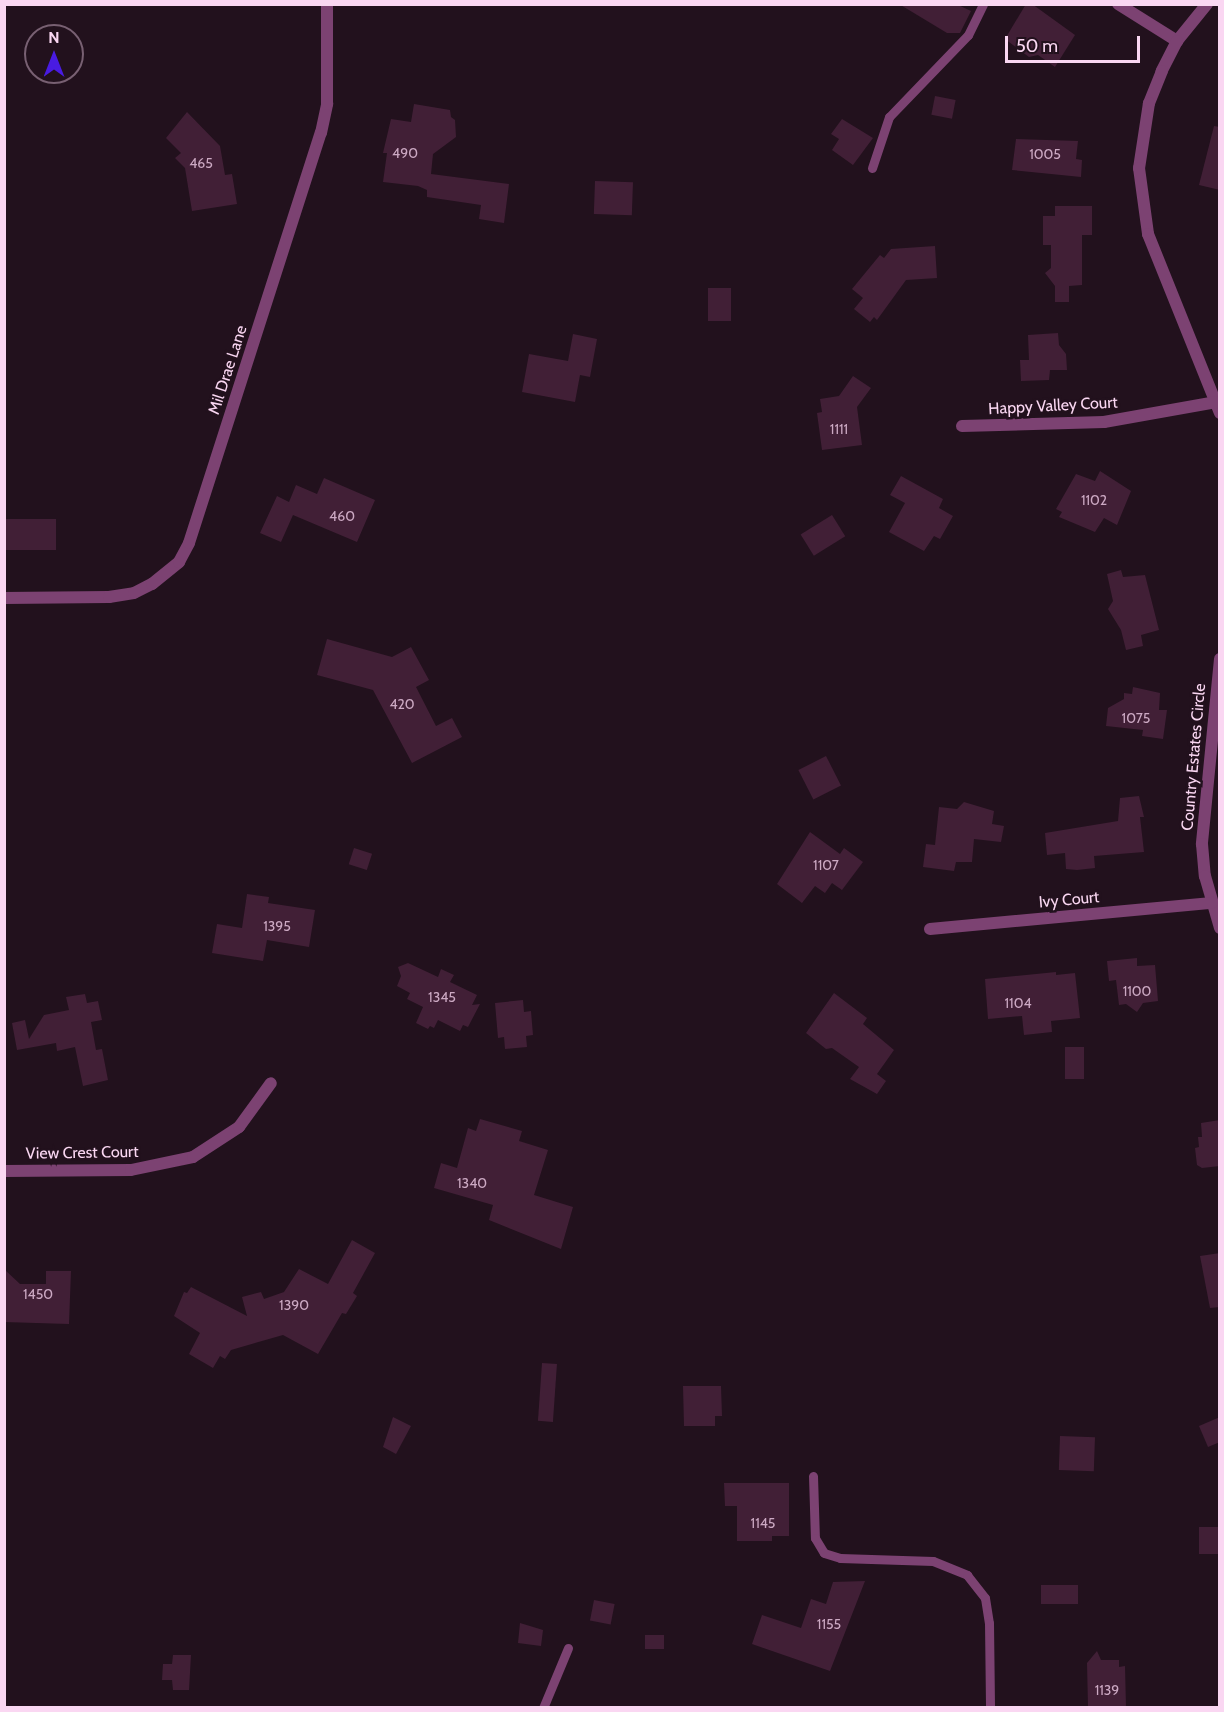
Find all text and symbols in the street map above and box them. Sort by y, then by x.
north arrow [24,24,84,84]
scale bar [1008,24,1143,62]
text: N [48,28,60,47]
text: 50 m [1016,35,1058,57]
house number: 490 [392,145,418,161]
house number: 1005 [1029,146,1061,162]
house number: 465 [189,155,213,171]
street label: Mil Drae Lane [205,323,251,417]
street label: Happy Valley Court [988,393,1118,419]
house number: 1111 [830,421,848,437]
house number: 1102 [1081,492,1107,508]
house number: 460 [329,508,355,524]
street label: Country Estates Circle [1178,683,1210,831]
house number: 420 [389,696,415,712]
house number: 1075 [1122,710,1150,726]
house number: 1107 [813,857,839,873]
street label: Ivy Court [1038,888,1100,912]
house number: 1395 [263,918,291,934]
house number: 1100 [1123,983,1151,999]
house number: 1345 [428,989,456,1005]
house number: 1104 [1005,995,1031,1011]
street label: View Crest Court [25,1142,139,1164]
house number: 1340 [457,1175,487,1191]
house number: 1450 [23,1286,53,1302]
house number: 1390 [279,1297,309,1313]
house number: 1145 [751,1515,775,1531]
house number: 1155 [817,1616,841,1632]
house number: 1139 [1095,1682,1119,1698]

